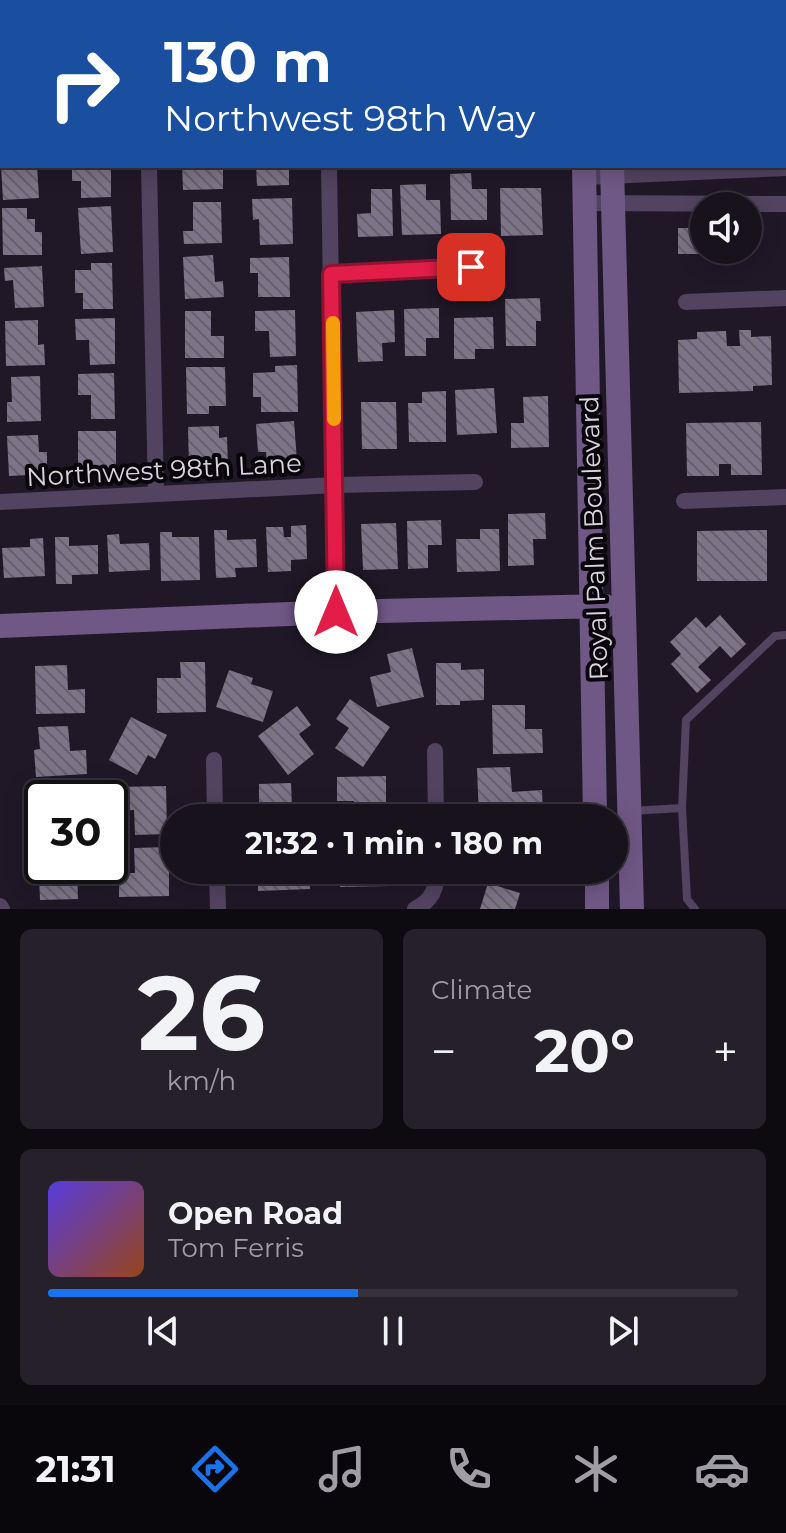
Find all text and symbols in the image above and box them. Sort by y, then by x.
text: 130 m [164,28,332,96]
icon: right [32,32,136,136]
text: Northwest 98th Way [164,96,535,140]
map controls [690,192,762,264]
button: sound [690,192,762,264]
pin [437,233,505,301]
icon: arrive [449,245,493,289]
street label: Royal Palm Boulevard [573,395,615,681]
street label: Northwest 98th Lane [26,447,302,493]
position arrow [294,570,378,654]
speed limit sign: 30 [24,780,128,884]
text: 21:32 · 1 min · 180 m [245,825,543,862]
text: 26 [138,949,265,1076]
text: Climate [431,974,532,1006]
text: 20° [534,1014,635,1087]
text: − [431,1024,456,1078]
text: + [713,1024,738,1078]
text: km/h [167,1065,236,1097]
text: Open Road [168,1195,343,1232]
text: Tom Ferris [168,1232,304,1264]
icon: previous [141,1309,185,1353]
icon: pause [371,1309,415,1353]
icon: next [601,1309,645,1353]
icon: directions [187,1441,243,1497]
icon: music [314,1441,370,1497]
icon: phone [441,1441,497,1497]
icon: climate [568,1441,624,1497]
icon: car [694,1441,750,1497]
text: 21:31 [35,1447,116,1491]

